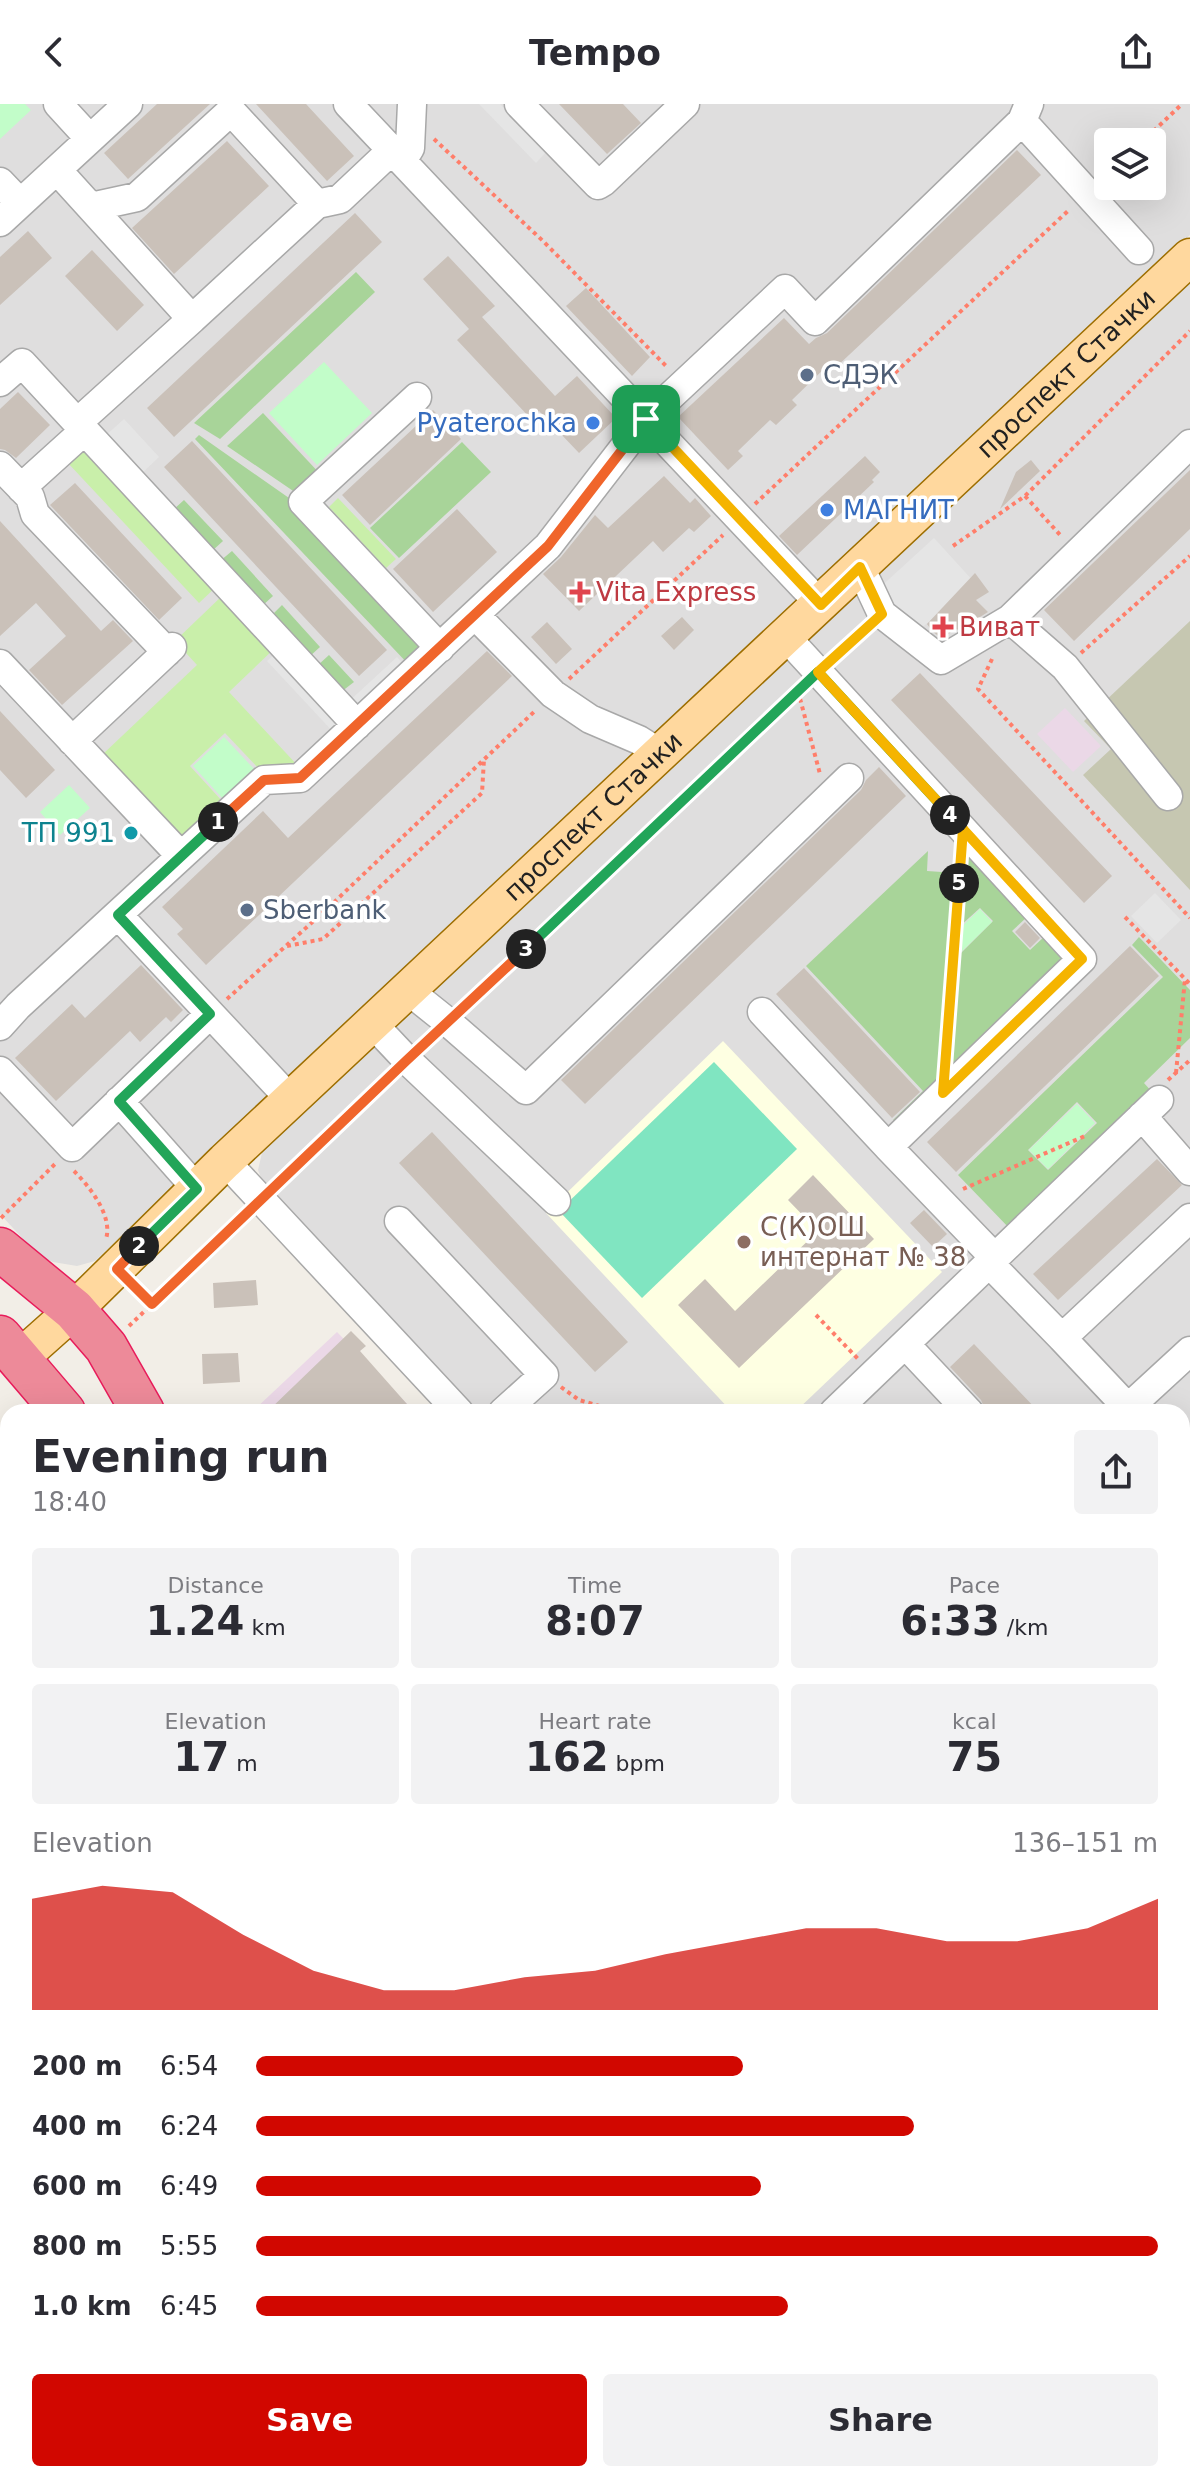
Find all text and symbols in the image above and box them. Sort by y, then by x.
icon: back [32,30,76,74]
icon: share [1114,30,1158,74]
text: Tempo [529,32,661,73]
map controls [1094,128,1166,200]
button: layers [1094,128,1166,200]
street label: проспект Стачки [971,283,1161,464]
place label: СДЭК [823,360,898,390]
marker: СДЭК [798,366,816,384]
pin [612,385,680,453]
icon: arrive [624,397,668,441]
place label: Pyaterochka [416,408,577,438]
marker: Pyaterochka [584,414,602,432]
place label: МАГНИТ [843,495,954,525]
marker: МАГНИТ [818,501,836,519]
place label: Vita Express [596,577,756,607]
marker: Vita Express [571,583,589,601]
place label: Виват [959,612,1040,642]
marker: Виват [934,618,952,636]
street label: проспект Стачки [498,726,688,907]
pin: 4 [930,795,970,835]
pin: 1 [198,802,238,842]
text: 4 [942,802,958,827]
text: 1 [210,809,226,834]
place label: ТП 991 [21,818,115,848]
marker: ТП 991 [122,824,140,842]
pin: 5 [939,863,979,903]
text: 5 [951,870,967,895]
place label: Sberbank [263,895,387,925]
marker: Sberbank [238,901,256,919]
pin: 3 [506,929,546,969]
text: 3 [518,936,534,961]
place label: С(К)ОШ интернат № 38 [760,1212,966,1272]
pin: 2 [119,1226,159,1266]
text: 2 [131,1233,147,1258]
marker: С(К)ОШ интернат № 38 [735,1233,753,1251]
button: share [1074,1430,1158,1514]
text: Evening run [32,1431,329,1482]
text: 18:40 [32,1487,107,1517]
text: Distance [168,1573,264,1598]
text: Time [568,1573,622,1598]
text: Pace [949,1573,1000,1598]
text: 1.24 [146,1598,244,1644]
text: 8:07 [545,1598,645,1644]
text: 6:33 [900,1598,1000,1644]
text: km [244,1615,286,1640]
text: /km [1000,1615,1048,1640]
text: Elevation [165,1709,267,1734]
text: Heart rate [539,1709,651,1734]
text: kcal [952,1709,997,1734]
text: 17 [174,1734,229,1780]
text: 162 [525,1734,609,1780]
text: 75 [946,1734,1002,1780]
text: m [229,1751,258,1776]
text: bpm [609,1751,665,1776]
text: Elevation [32,1828,153,1858]
text: 136–151 m [1012,1828,1158,1858]
text: 200 m [32,2051,122,2081]
text: 6:54 [160,2051,218,2081]
text: 400 m [32,2111,122,2141]
text: 6:24 [160,2111,218,2141]
text: 600 m [32,2171,122,2201]
text: 6:49 [160,2171,218,2201]
text: 800 m [32,2231,122,2261]
text: 5:55 [160,2231,218,2261]
text: 1.0 km [32,2291,132,2321]
text: 6:45 [160,2291,218,2321]
button: Save [32,2374,587,2466]
button: Share [603,2374,1158,2466]

